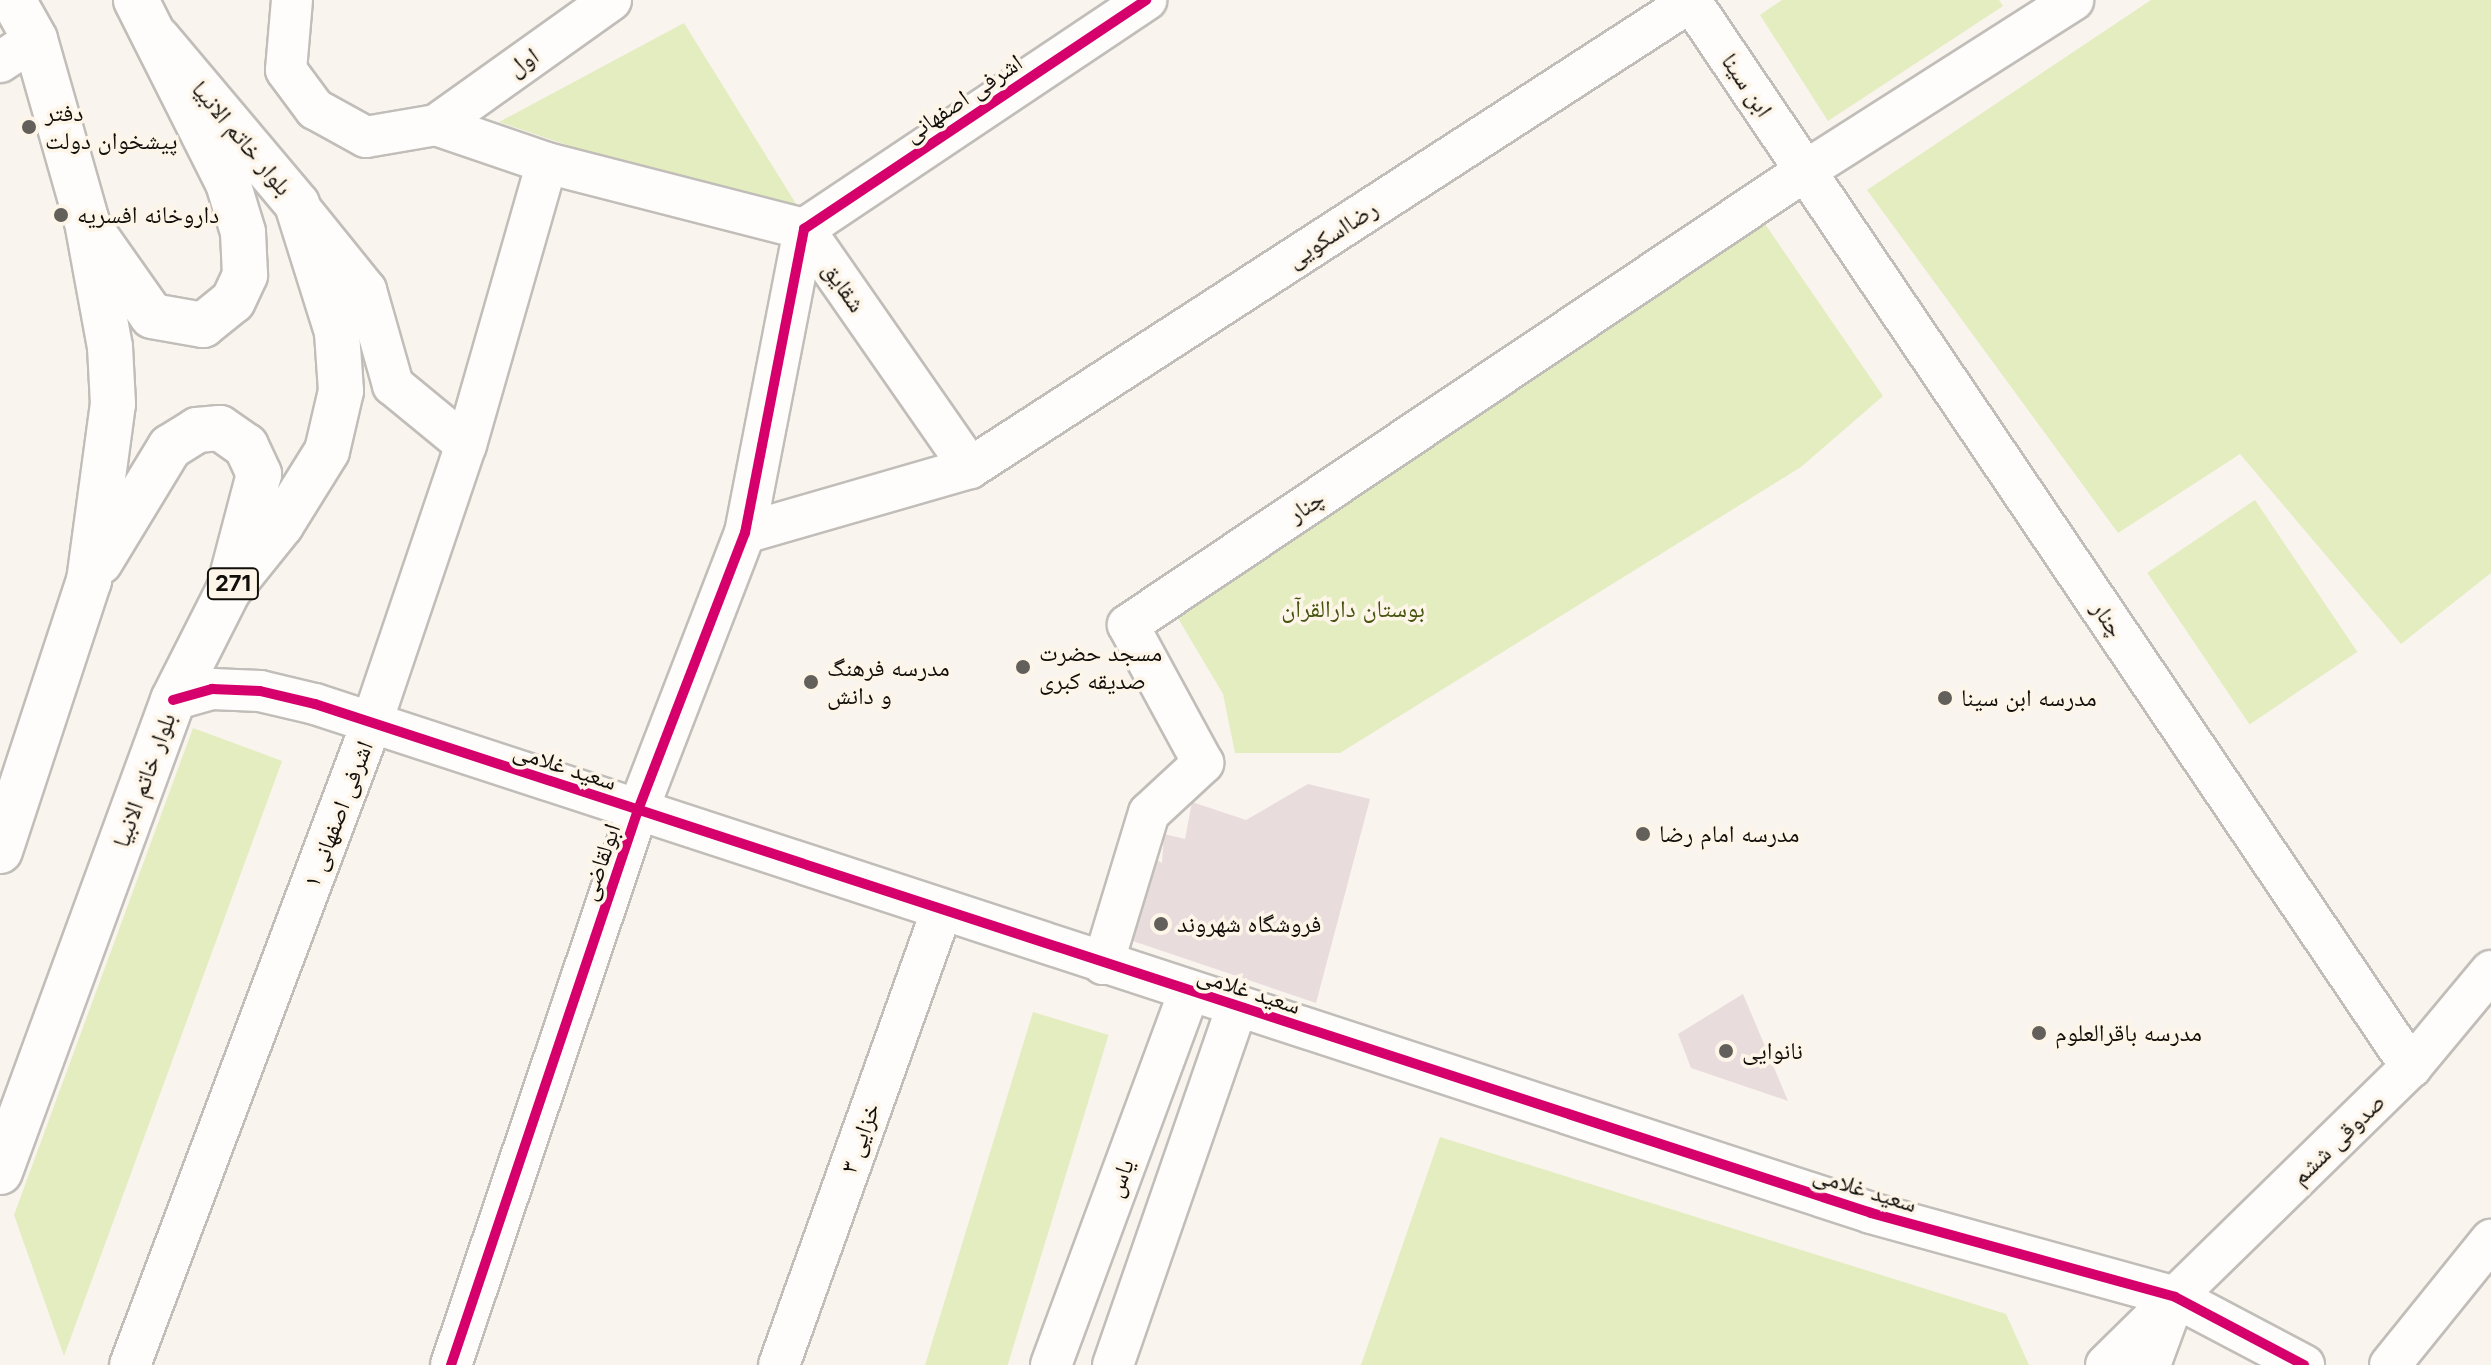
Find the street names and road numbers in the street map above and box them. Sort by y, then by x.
street label: اول [502,41,544,83]
street label: اشرفی اصفهانی [898,48,1028,148]
street label: ابن سینا [1715,48,1779,122]
street label: بلوار خاتم الانبیا [186,75,298,201]
street label: رضااسکویی [1281,194,1383,274]
street label: شقایق [816,256,872,318]
street label: چنار [1282,484,1330,528]
road number: 271 [205,566,261,602]
street label: چنار [2086,595,2130,643]
street label: بلوار خاتم الانبیا [106,709,182,851]
street label: سعید غلامی [510,736,620,796]
street label: اشرفی اصفهانی ۱ [297,737,379,891]
street label: ابولقاضی [573,820,627,904]
street label: سعید غلامی [1194,960,1304,1020]
street label: صدوقی ششم [2285,1087,2391,1191]
street label: خزایی ۳ [834,1099,886,1177]
street label: یاس [1100,1155,1140,1201]
street label: سعید غلامی [1810,1160,1920,1218]

